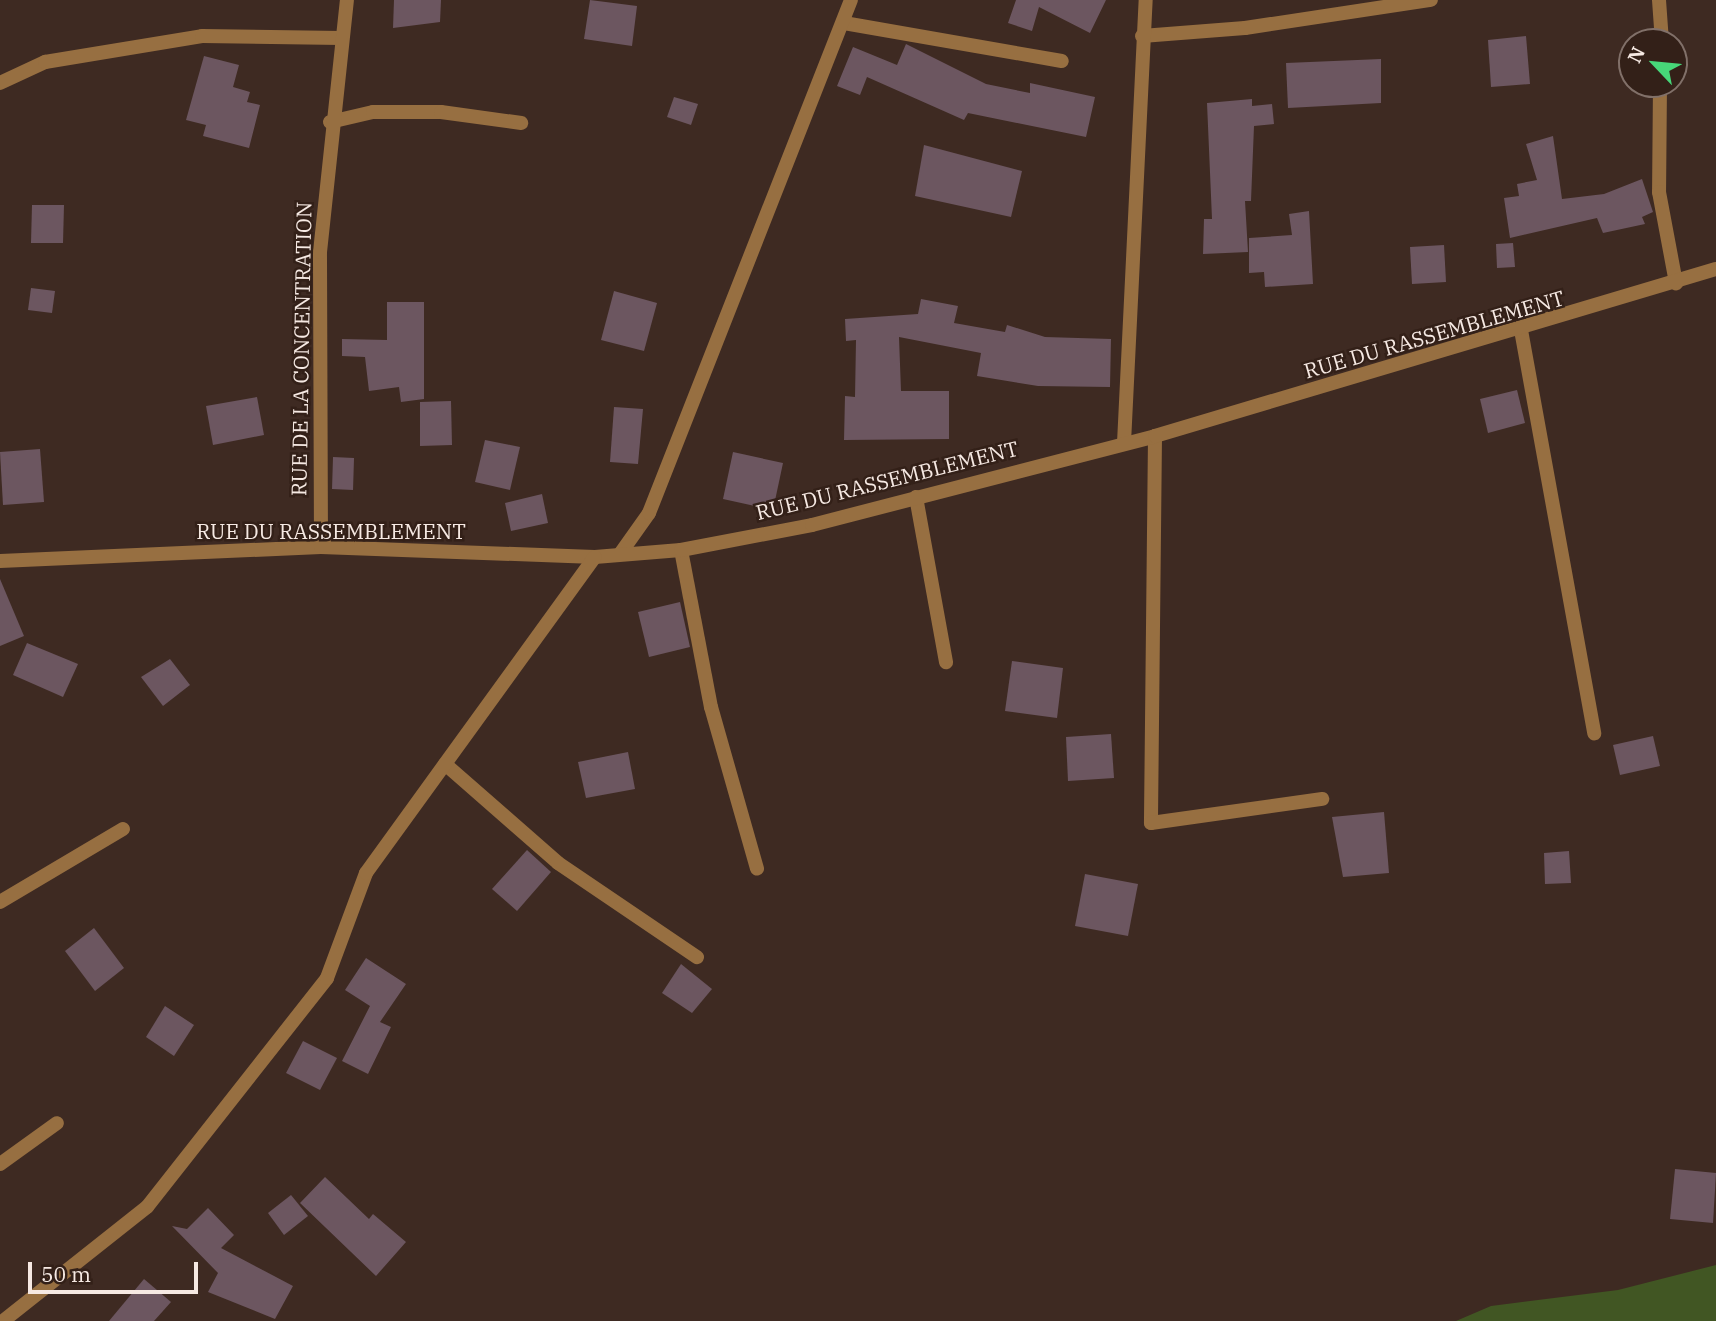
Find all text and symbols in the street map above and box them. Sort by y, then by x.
north arrow [1618,28,1688,98]
text: N [1622,43,1650,67]
street label: RUE DE LA CONCENTRATION [286,202,316,496]
street label: RUE DU RASSEMBLEMENT [1301,285,1567,383]
street label: RUE DU RASSEMBLEMENT [753,435,1021,525]
street label: RUE DU RASSEMBLEMENT [196,518,466,544]
scale bar [32,1248,201,1292]
text: 50 m [41,1260,91,1288]

